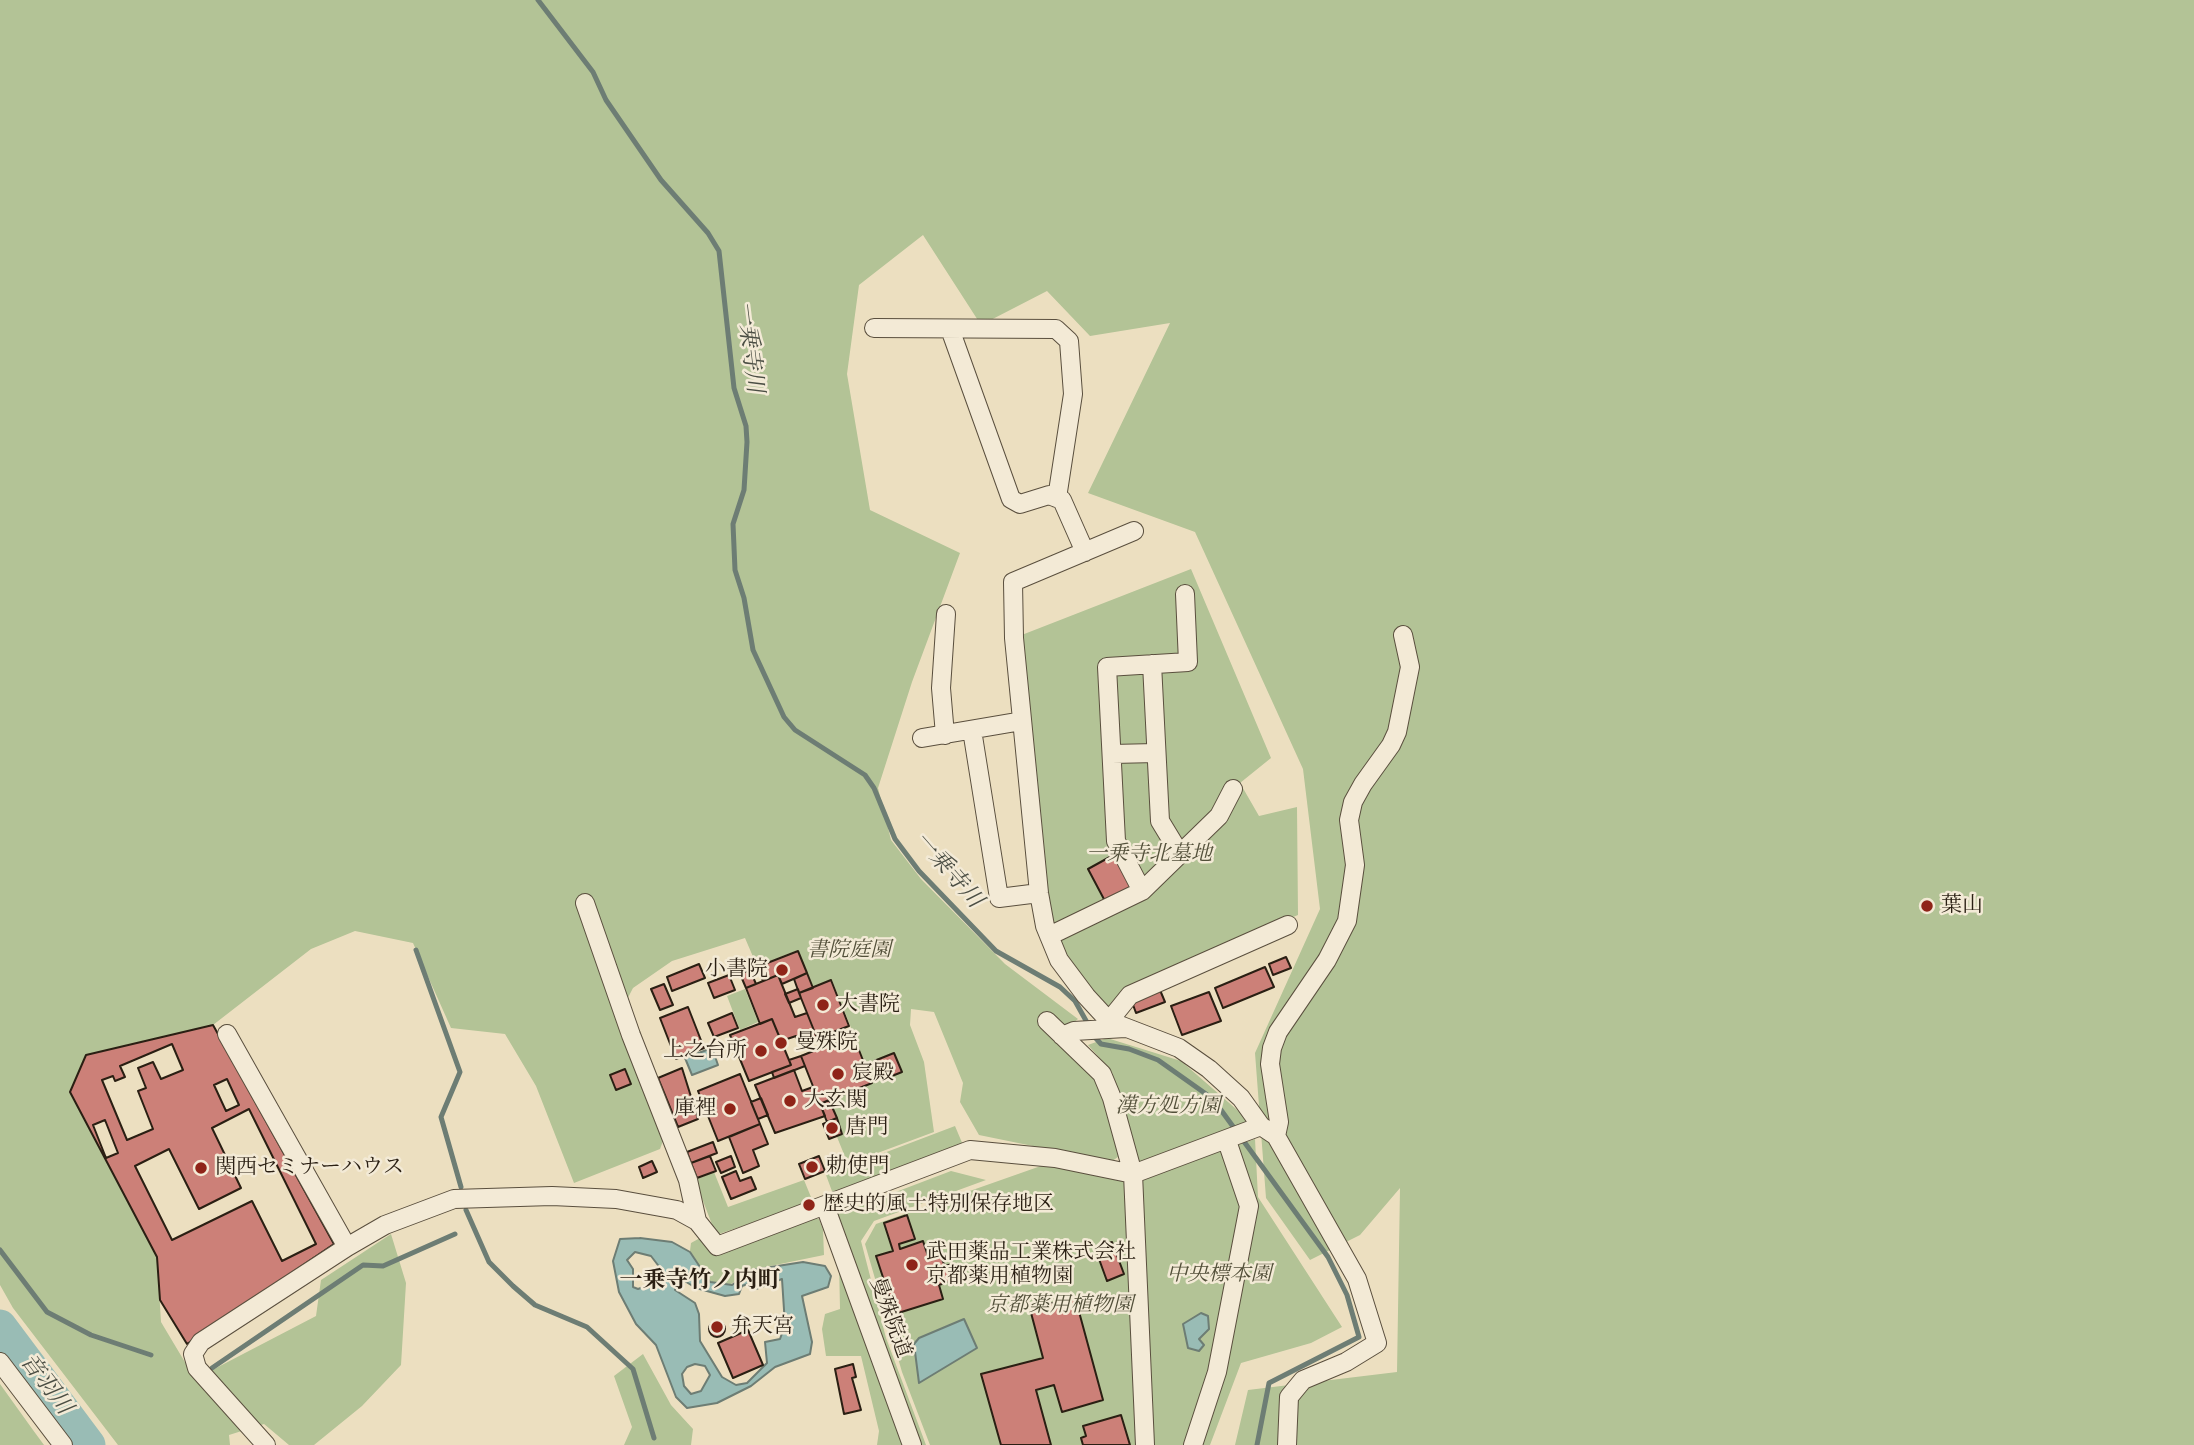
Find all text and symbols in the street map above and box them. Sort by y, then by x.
water label: 一乗寺川 [729,300,767,394]
water label: 一乗寺川 [906,827,988,915]
park label: 一乗寺北墓地 [1086,842,1212,868]
place label: 葉山 [1941,893,1983,919]
marker: 葉山 [1919,898,1935,914]
park label: 書院庭園 [807,938,891,964]
place label: 小書院 [705,957,768,983]
marker: 小書院 [774,962,790,978]
place label: 大書院 [837,992,900,1018]
marker: 大書院 [815,997,831,1013]
place label: 曼殊院 [795,1030,858,1056]
marker: 曼殊院 [773,1035,789,1051]
place label: 上之台所 [663,1038,747,1064]
marker: 上之台所 [753,1043,769,1059]
place label: 宸殿 [852,1061,894,1087]
marker: 宸殿 [830,1066,846,1082]
place label: 大玄関 [804,1088,867,1114]
marker: 大玄関 [782,1093,798,1109]
park label: 漢方処方園 [1116,1094,1220,1120]
place label: 庫裡 [674,1096,716,1122]
marker: 庫裡 [722,1101,738,1117]
place label: 唐門 [846,1115,888,1141]
marker: 唐門 [824,1120,840,1136]
place label: 勅使門 [826,1154,889,1180]
place label: 関西セミナーハウス [215,1155,404,1181]
marker: 勅使門 [804,1159,820,1175]
marker: 関西セミナーハウス [193,1160,209,1176]
place label: 歴史的風土特別保存地区 [823,1192,1054,1218]
marker: 歴史的風土特別保存地区 [801,1197,817,1213]
place label: 武田薬品工業株式会社 京都薬用植物園 [926,1240,1136,1290]
marker: 武田薬品工業株式会社 京都薬用植物園 [904,1257,920,1273]
park label: 中央標本園 [1167,1262,1271,1288]
district label: 一乗寺竹ノ内町 [620,1268,780,1296]
street label: 曼殊院道 [863,1274,915,1362]
park label: 京都薬用植物園 [987,1293,1133,1319]
place label: 弁天宮 [731,1314,794,1340]
marker: 弁天宮 [709,1319,725,1335]
water label: 音羽川 [13,1349,77,1421]

